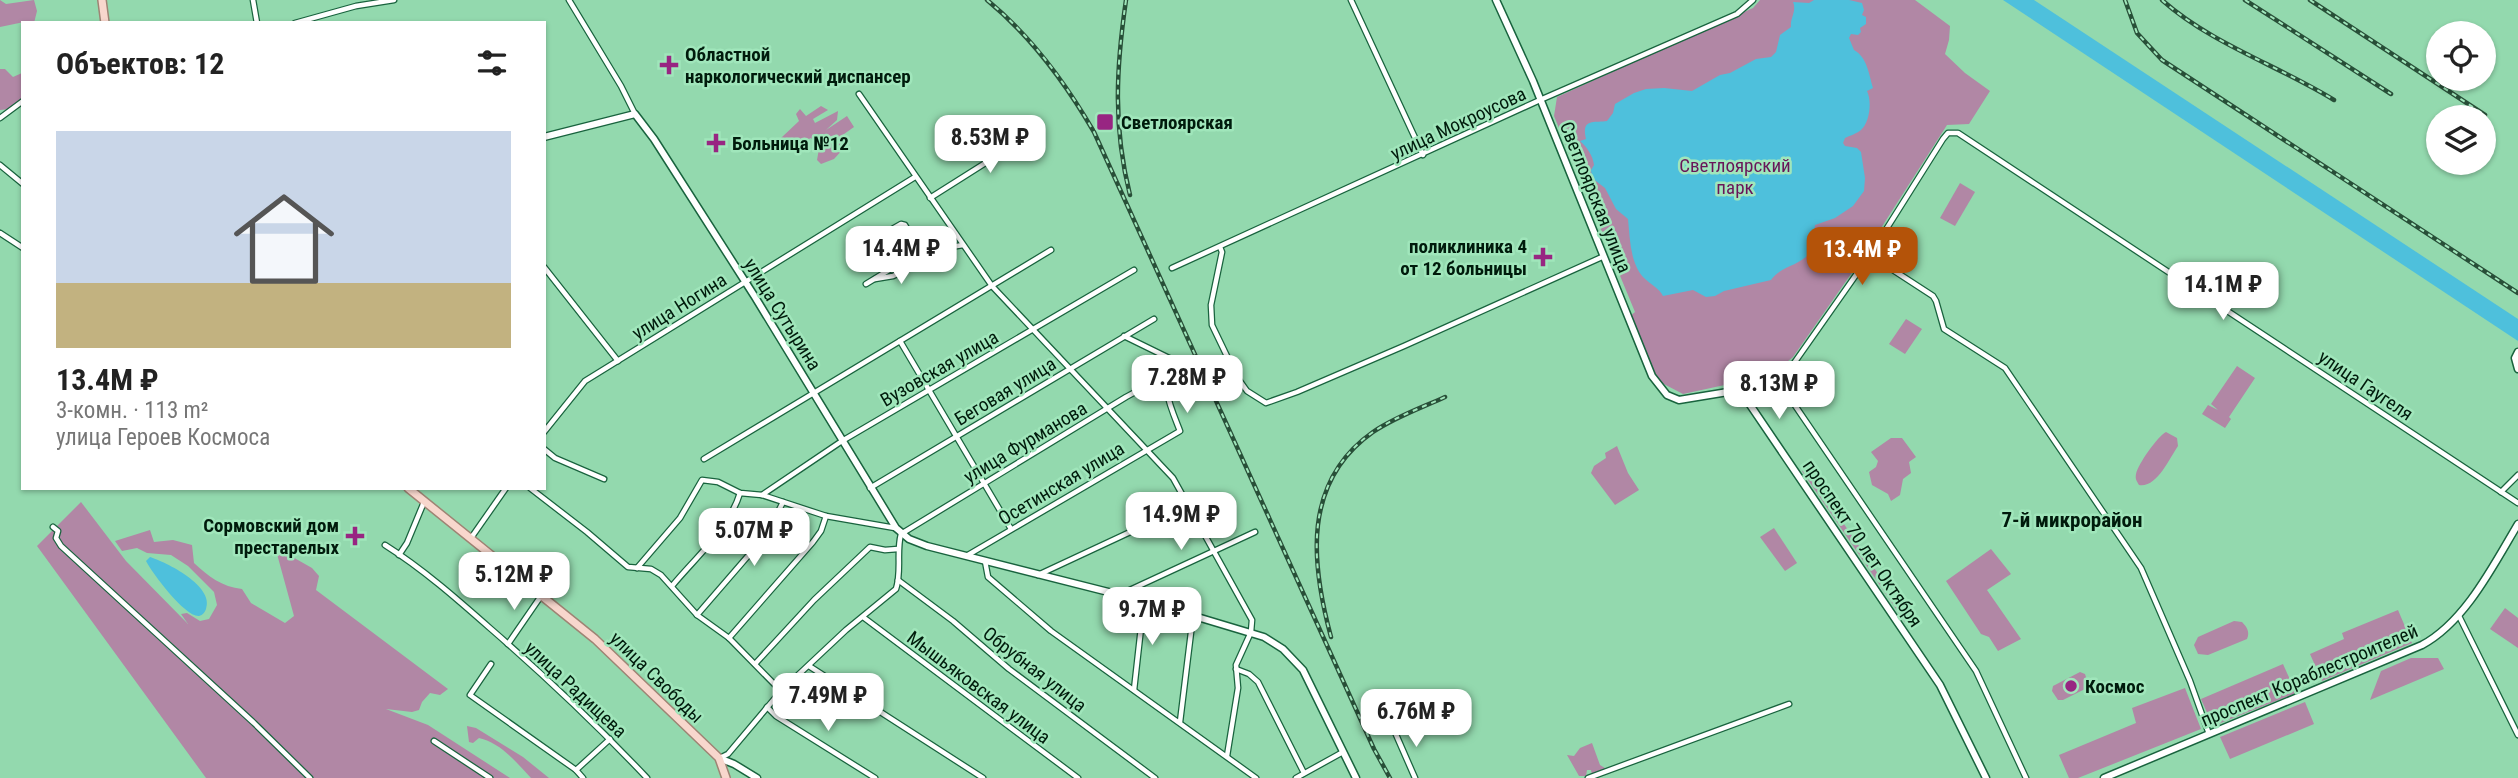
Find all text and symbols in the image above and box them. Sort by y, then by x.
map controls [2426,21,2496,175]
button: locate [2426,21,2496,91]
place label: Областной наркологический диспансер [685,43,911,88]
icon: filters [473,44,511,82]
text: Объектов: 12 [56,46,224,81]
marker: Областной наркологический диспансер [659,55,679,75]
street label: улица Мокроусова [1387,82,1530,165]
button: layers [2426,105,2496,175]
place label: Светлоярская [1121,111,1233,134]
marker: Светлоярская [1095,112,1115,132]
pin: 8.53M ₽ [925,116,1055,175]
street label: Светлоярская улица [1555,118,1636,276]
text: 8.53M ₽ [951,124,1029,151]
place label: Больница №12 [732,132,849,155]
marker: Больница №12 [706,133,726,153]
park label: Светлоярский парк [1679,154,1791,199]
icon: home [221,176,347,302]
pin: 14.4M ₽ [836,226,966,286]
pin: 13.4M ₽ [1797,228,1927,287]
text: 14.4M ₽ [862,235,940,262]
place label: поликлиника 4 от 12 больницы [1400,235,1527,280]
text: 13.4M ₽ [1823,236,1901,263]
marker: поликлиника 4 от 12 больницы [1533,247,1553,267]
street label: улица Сутырина [739,254,826,375]
pin: 14.1M ₽ [2158,262,2288,322]
street label: улица Ногина [628,268,731,345]
text: 14.1M ₽ [2184,271,2262,298]
street label: Вузовская улица [876,325,1002,411]
street label: улица Гаугеля [2314,345,2417,425]
street label: Беговая улица [951,352,1060,431]
pin: 7.28M ₽ [1122,356,1252,415]
text: 13.4M ₽ [56,362,159,397]
pin: 8.13M ₽ [1714,362,1844,421]
text: 7.28M ₽ [1148,364,1226,391]
text: 8.13M ₽ [1740,370,1818,397]
text: 3-комн. · 113 m² [56,397,208,424]
street label: улица Фурманова [959,397,1091,488]
text: улица Героев Космоса [56,424,270,451]
street label: Осетинская улица [994,437,1128,530]
street label: проспект 70 лет Октября [1798,455,1927,631]
pin: 14.9M ₽ [1116,492,1246,552]
text: 14.9M ₽ [1142,501,1220,528]
pin: 5.07M ₽ [689,508,819,568]
district label: 7-й микрорайон [2001,508,2143,532]
place label: Сормовский дом престарелых [203,514,339,559]
text: 5.07M ₽ [715,517,793,544]
marker: Сормовский дом престарелых [345,526,365,546]
pin: 5.12M ₽ [449,552,579,612]
text: 5.12M ₽ [475,561,553,588]
pin: 9.7M ₽ [1095,588,1209,647]
text: 9.7M ₽ [1118,596,1186,623]
street label: проспект Кораблестроителей [2197,619,2421,732]
street label: Обрубная улица [978,622,1091,717]
street label: Мышьяковская улица [903,626,1055,749]
street label: улица Свободы [605,627,708,728]
street label: улица Радищева [520,636,631,742]
pin: 7.49M ₽ [763,674,893,733]
place label: Космос [2085,675,2145,698]
marker: Космос [2063,678,2079,694]
text: 7.49M ₽ [789,682,867,709]
pin: 6.76M ₽ [1351,690,1481,749]
text: 6.76M ₽ [1377,698,1455,725]

